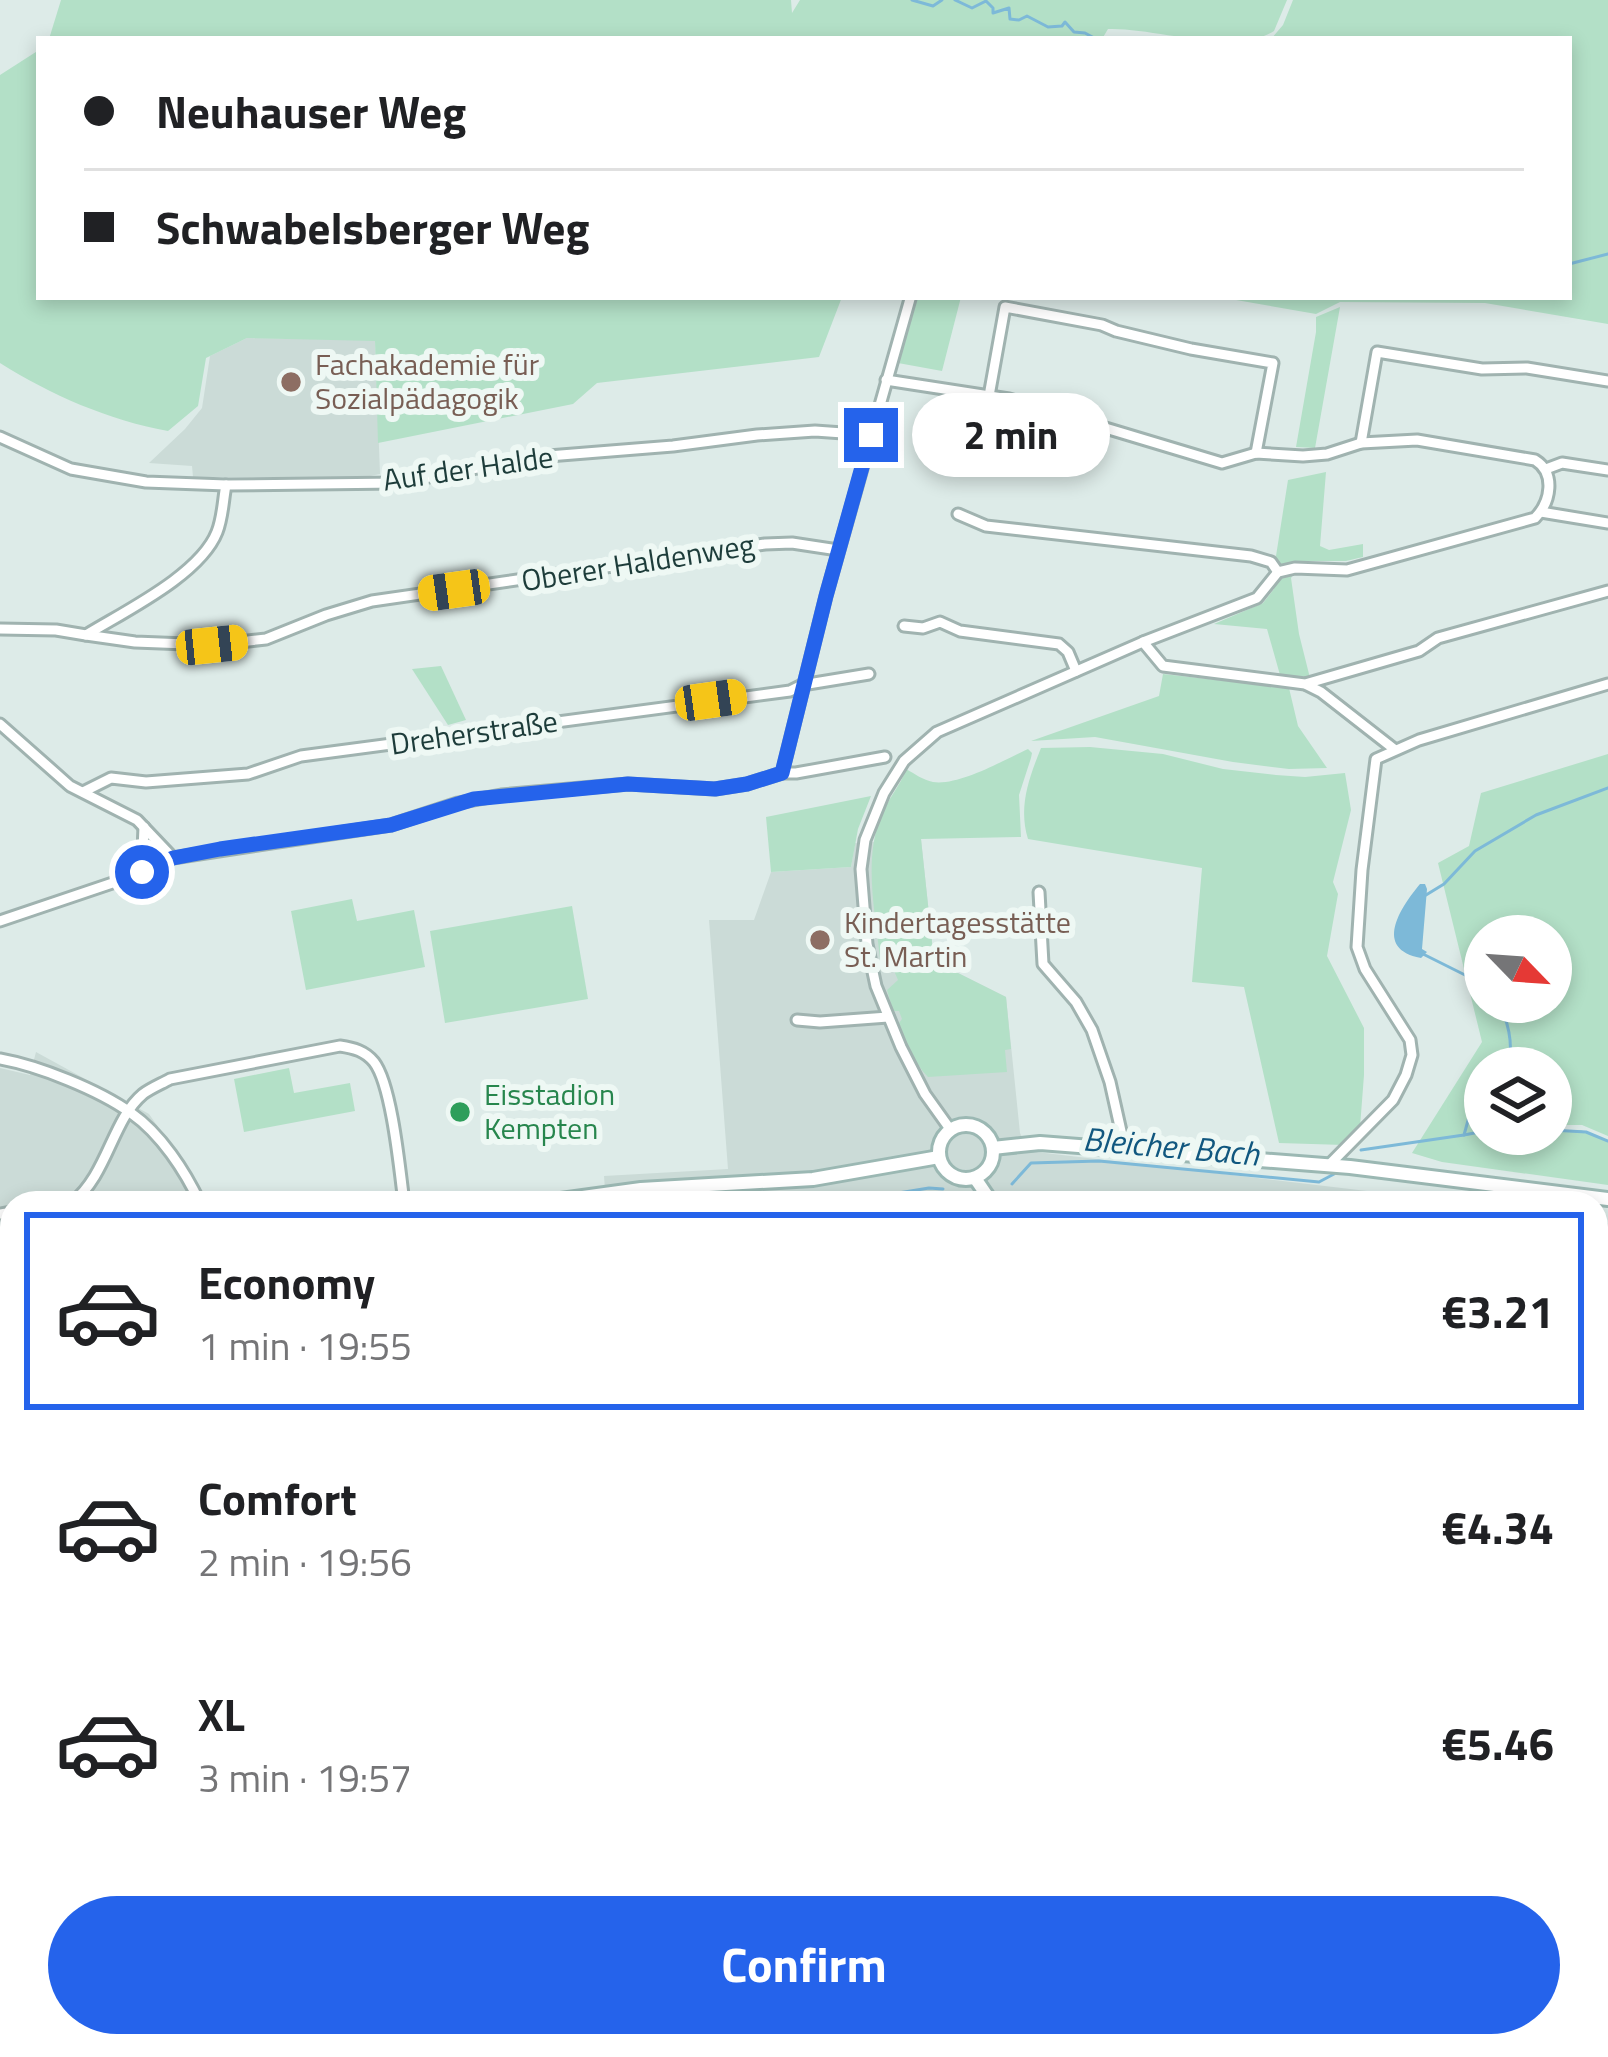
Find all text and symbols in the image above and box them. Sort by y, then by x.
text: Neuhauser Weg [156,77,466,145]
text: Schwabelsberger Weg [156,193,590,261]
place label: Fachakademie für Sozialpädagogik [315,341,539,421]
marker: Fachakademie für Sozialpädagogik [278,369,304,395]
callout: 2 min [913,393,1111,477]
text: 2 min [964,405,1058,464]
route end [844,408,898,462]
street label: Auf der Halde [380,433,556,503]
street label: Oberer Haldenweg [518,521,758,603]
car [416,567,492,613]
car [174,623,250,667]
car [673,677,749,723]
street label: Dreherstraße [387,698,560,767]
route start [115,845,169,899]
place label: Kindertagesstätte St. Martin [844,899,1071,979]
north arrow [1464,915,1572,1023]
map controls [1464,915,1572,1155]
marker: Kindertagesstätte St. Martin [807,927,833,953]
button: layers [1464,1047,1572,1155]
place label: Eisstadion Kempten [484,1071,615,1151]
marker: Eisstadion Kempten [447,1099,473,1125]
water label: Bleicher Bach [1081,1113,1263,1179]
text: Economy [198,1248,375,1316]
icon: car [54,1257,162,1365]
text: €3.21 [1442,1277,1554,1345]
text: 1 min · 19:55 [198,1316,412,1375]
text: Comfort [198,1464,357,1532]
icon: car [54,1473,162,1581]
text: €4.34 [1442,1493,1554,1561]
text: 2 min · 19:56 [198,1532,412,1591]
text: XL [198,1680,245,1748]
icon: car [54,1689,162,1797]
text: €5.46 [1442,1709,1554,1777]
text: 3 min · 19:57 [198,1748,412,1807]
button: Confirm [48,1896,1560,2034]

